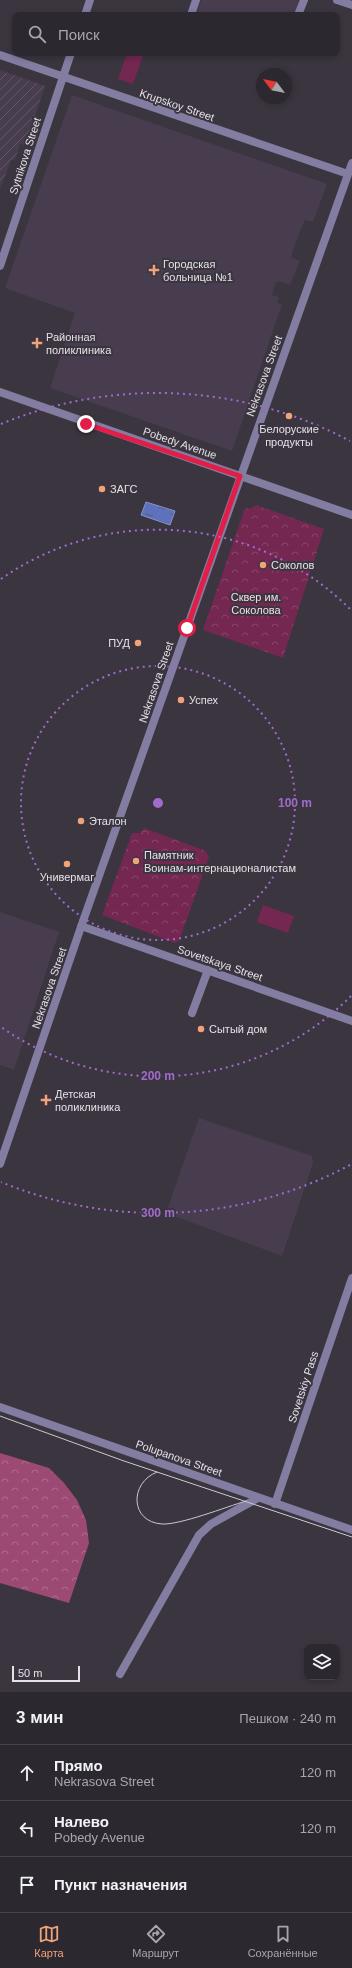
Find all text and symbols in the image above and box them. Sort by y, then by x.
search box [12,12,340,56]
icon: search [26,23,48,45]
text: Поиск [58,26,100,43]
north arrow [256,68,292,104]
street label: Krupskoy Street [138,87,216,123]
street label: Sytnikova Street [7,116,43,196]
place label: Городская больница №1 [163,258,233,283]
marker: Городская больница №1 [148,264,160,276]
place label: Районная поликлиника [46,331,112,356]
street label: Nekrasova Street [244,334,284,418]
marker: Районная поликлиника [31,337,43,349]
marker: Белоруские продукты [284,411,294,421]
route end [77,415,95,433]
place label: Белоруские продукты [259,423,319,448]
street label: Pobedy Avenue [142,425,218,461]
place label: ЗАГС [110,483,137,495]
marker: ЗАГС [97,484,107,494]
place label: Соколов [271,559,315,571]
marker: Соколов [258,560,268,570]
park label: Сквер им. Соколова [231,591,282,616]
route start [178,619,196,637]
place label: ПУД [108,637,131,649]
marker: ПУД [133,638,143,648]
street label: Nekrasova Street [136,640,176,724]
place label: Успех [189,694,219,706]
marker: Успех [176,695,186,705]
centre of rings [151,796,165,810]
text: 100 m [278,796,312,810]
place label: Эталон [89,815,127,827]
marker: Эталон [76,816,86,826]
place label: Памятник Воинам-интернационалистам [144,849,296,874]
marker: Памятник Воинам-интернационалистам [131,856,141,866]
marker: Универмаг [62,859,72,869]
place label: Универмаг [40,871,94,883]
street label: Sovetskaya Street [176,943,264,983]
street label: Nekrasova Street [29,946,69,1030]
place label: Сытый дом [209,1023,267,1035]
marker: Сытый дом [196,1024,206,1034]
text: 200 m [141,1069,175,1083]
place label: Детская поликлиника [55,1088,121,1113]
marker: Детская поликлиника [40,1094,52,1106]
text: 300 m [141,1206,175,1220]
street label: Sovetskiy Pass [286,1349,320,1424]
street label: Polupanova Street [134,1438,224,1478]
map controls [304,1644,340,1680]
button: layers [304,1644,340,1680]
scale bar [12,1664,80,1683]
text: 50 m [18,1667,42,1679]
text: 3 мин [16,1708,63,1727]
text: Пешком · 240 m [239,1711,336,1726]
text: Прямо [54,1757,103,1774]
icon: ahead [16,1762,38,1784]
text: 120 m [300,1765,336,1780]
text: Nekrasova Street [54,1774,154,1789]
text: Налево [54,1813,109,1830]
icon: left [16,1818,38,1840]
text: 120 m [300,1821,336,1836]
text: Pobedy Avenue [54,1830,145,1845]
icon: arrive [16,1874,38,1896]
text: Пункт назначения [54,1876,187,1893]
tab: Карта [34,1923,64,1959]
tab: Маршрут [132,1923,179,1959]
tab: Сохранённые [248,1923,318,1959]

